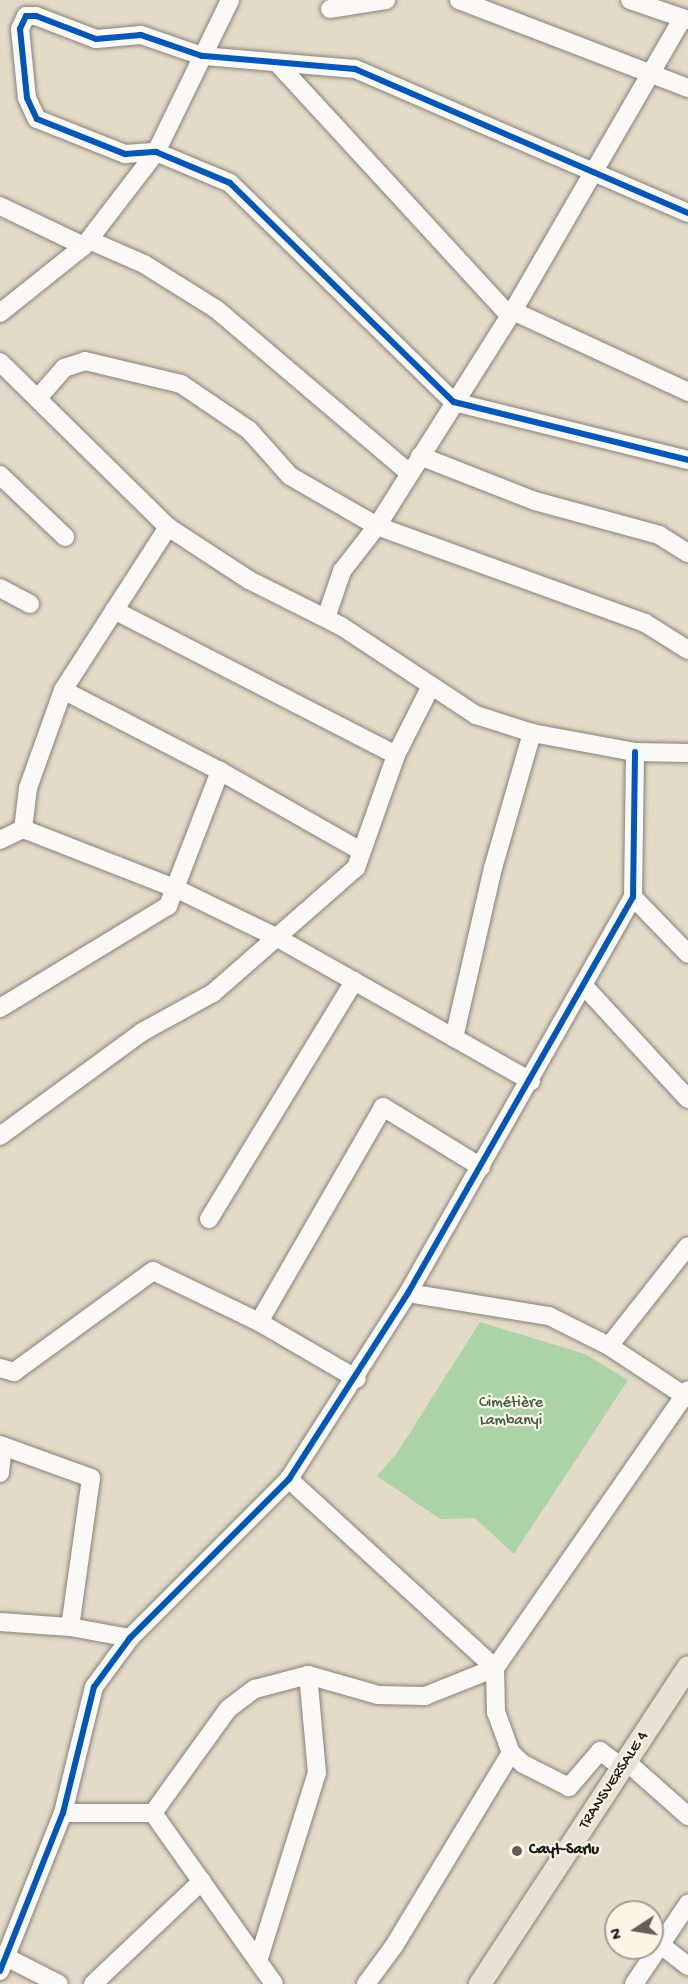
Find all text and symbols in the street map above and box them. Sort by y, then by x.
park label: Cimétière Lambanyi [479,1394,543,1432]
street label: TRANSVERSALE 4 [576,1728,654,1834]
place label: Cayt-Sarlu [529,1841,599,1861]
marker: Cayt-Sarlu [510,1844,524,1858]
north arrow [604,1900,664,1960]
text: N [607,1926,628,1941]

